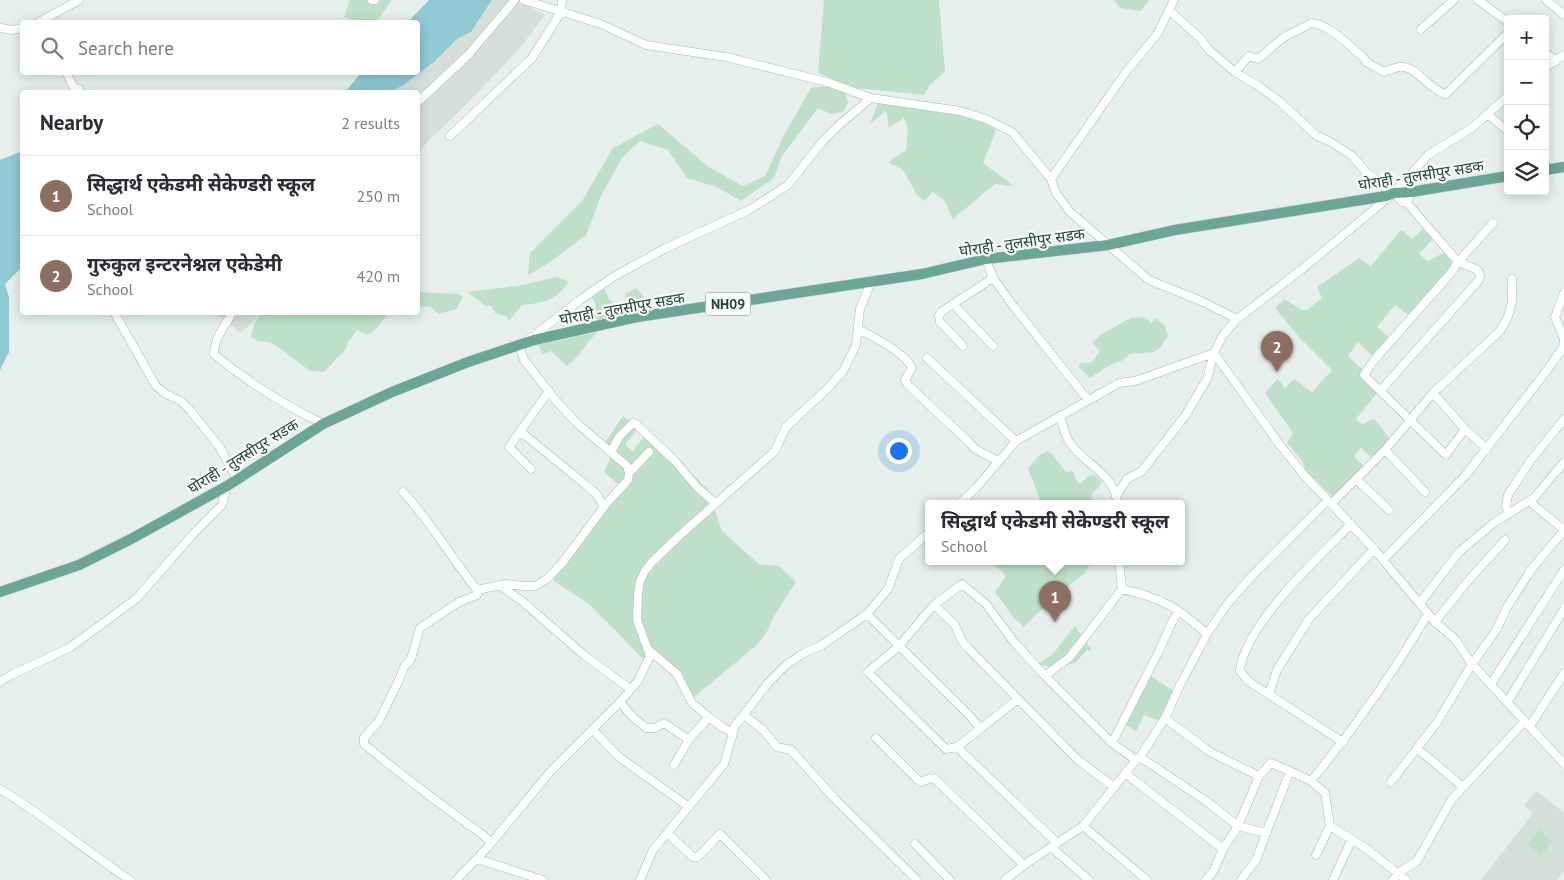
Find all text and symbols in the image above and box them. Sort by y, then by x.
map controls [1504,15,1549,195]
button: + [1504,15,1549,60]
search box [20,20,420,75]
icon: search [38,34,66,62]
text: Search here [78,36,174,60]
button: − [1504,60,1549,105]
button: locate [1504,105,1549,150]
text: Nearby [40,109,103,136]
text: 2 results [341,113,400,133]
button: layers [1504,150,1549,195]
street label: घोराही - तुलसीपुर सडक [1357,156,1486,195]
text: सिद्धार्थ एकेडमी सेकेण्डरी स्कूल [87,172,315,196]
text: 1 [51,186,61,206]
text: 250 m [357,186,400,206]
text: School [87,199,133,219]
street label: घोराही - तुलसीपुर सडक [958,224,1087,261]
text: गुरुकुल इन्टरनेश्नल एकेडेमी [87,252,282,276]
text: 2 [51,266,61,286]
text: 420 m [357,266,400,286]
text: School [87,279,133,299]
street label: घोराही - तुलसीपुर सडक [558,288,687,329]
road number: NH09 [706,292,750,316]
pin: 2 [1261,331,1293,372]
street label: घोराही - तुलसीपुर सडक [184,414,303,498]
your location [886,438,912,464]
popup [925,500,1185,565]
text: सिद्धार्थ एकेडमी सेकेण्डरी स्कूल [941,509,1169,533]
text: School [941,536,987,556]
pin: 1 [1039,581,1071,622]

